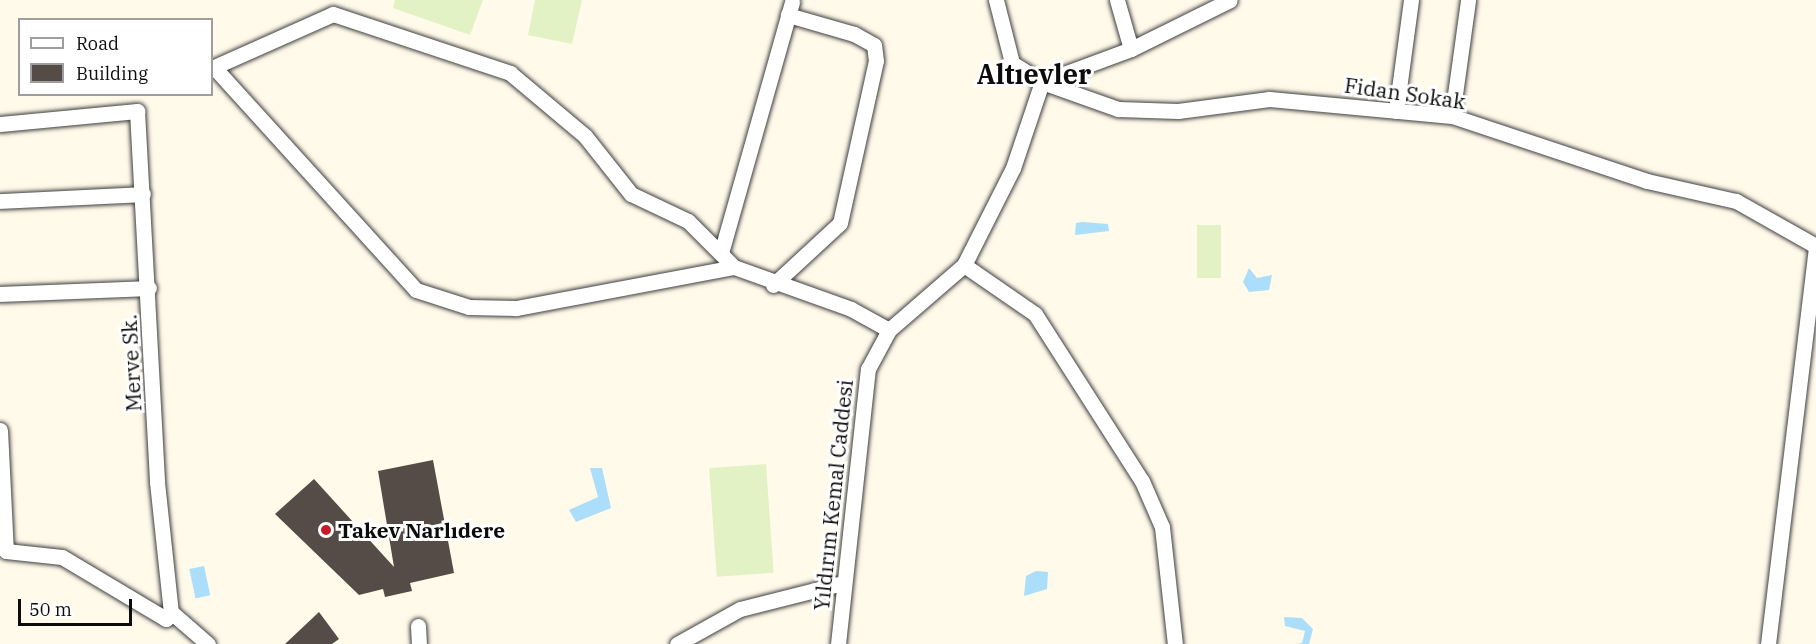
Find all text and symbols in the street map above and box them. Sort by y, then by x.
legend [18,18,213,96]
text: Road [76,32,119,55]
district label: Altıevler [977,58,1091,90]
text: Building [76,62,148,85]
street label: Fidan Sokak [1343,72,1467,114]
street label: Merve Sk. [116,314,146,412]
street label: Yıldırım Kemal Caddesi [808,378,858,612]
place label: Takev Narlıdere [338,517,505,543]
marker: Takev Narlıdere [319,523,333,537]
scale bar [21,587,135,625]
text: 50 m [29,598,72,621]

